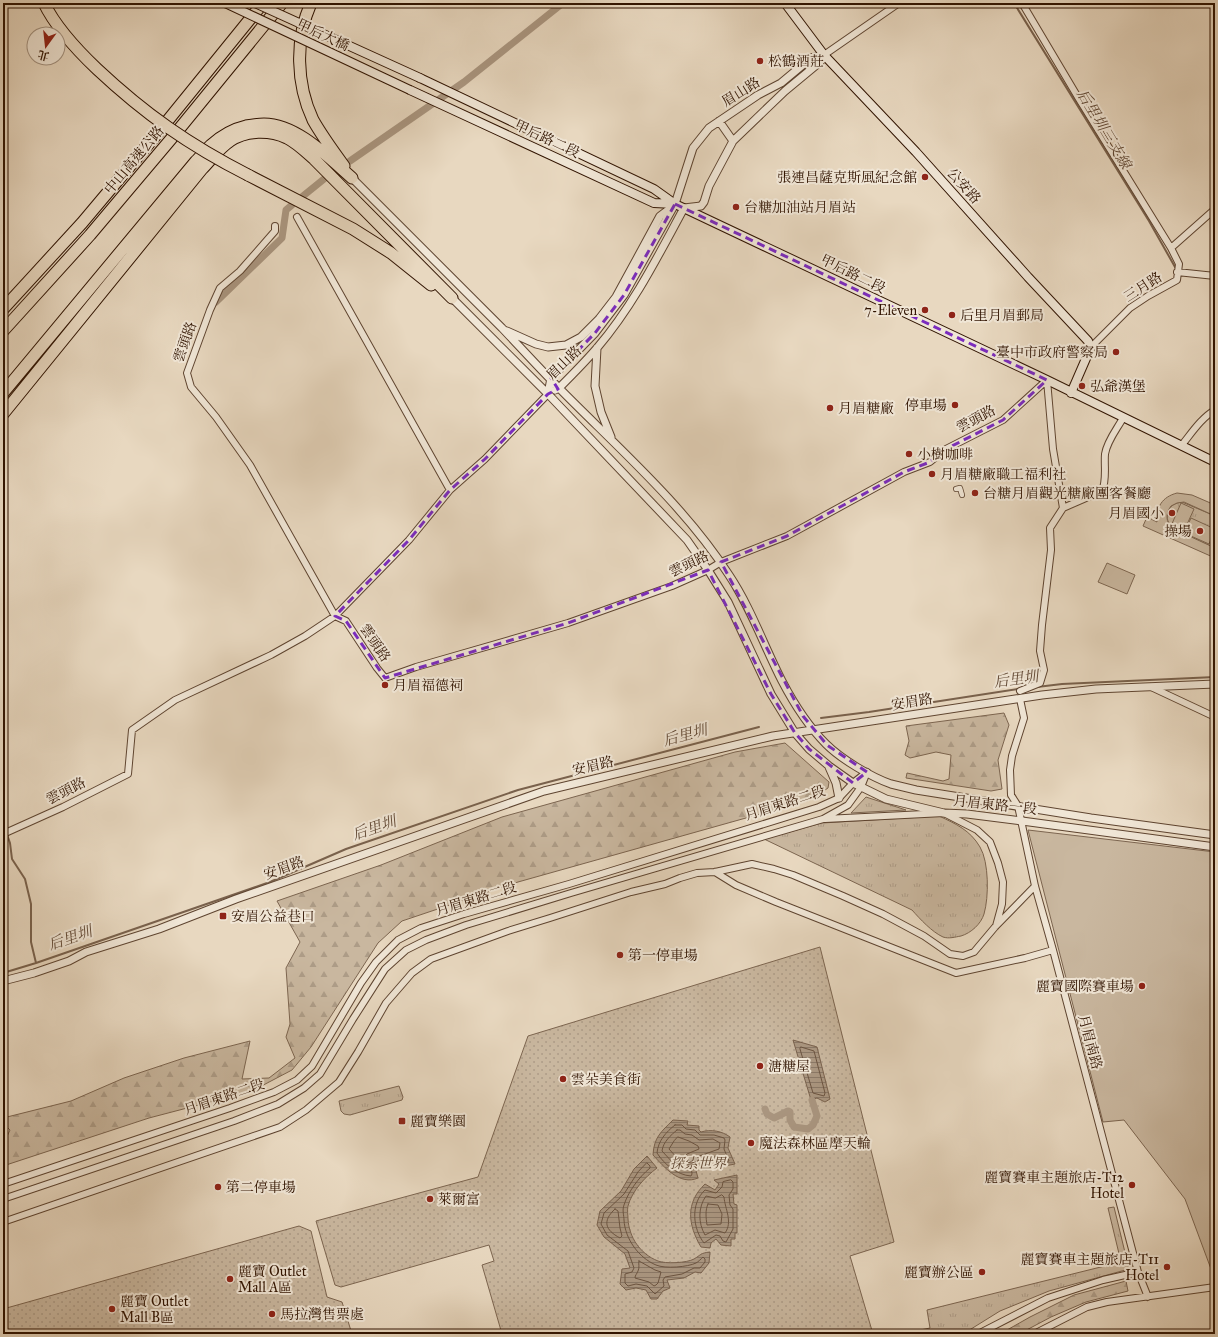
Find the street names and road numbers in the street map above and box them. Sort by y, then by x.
street label: 甲后大橋 [294,15,352,55]
street label: 眉山路 [719,74,763,110]
street label: 甲后路二段 [512,117,582,161]
street label: 中山高速公路 [100,122,168,198]
street label: 公安路 [944,165,984,207]
street label: 甲后路二段 [818,251,888,297]
street label: 三月路 [1121,268,1165,306]
street label: 雲頭路 [170,319,200,365]
street label: 眉山路 [543,342,585,384]
street label: 雲頭路 [953,402,999,436]
street label: 雲頭路 [666,547,712,581]
street label: 雲頭路 [356,621,394,665]
street label: 安眉路 [890,690,934,714]
street label: 安眉路 [571,753,615,779]
street label: 雲頭路 [43,774,89,808]
street label: 月眉東路二段 [742,782,828,824]
street label: 月眉東路一段 [952,792,1038,818]
street label: 安眉路 [261,853,307,883]
street label: 月眉東路二段 [433,879,519,919]
street label: 月眉南路 [1075,1013,1105,1071]
street label: 月眉東路二段 [182,1075,266,1119]

